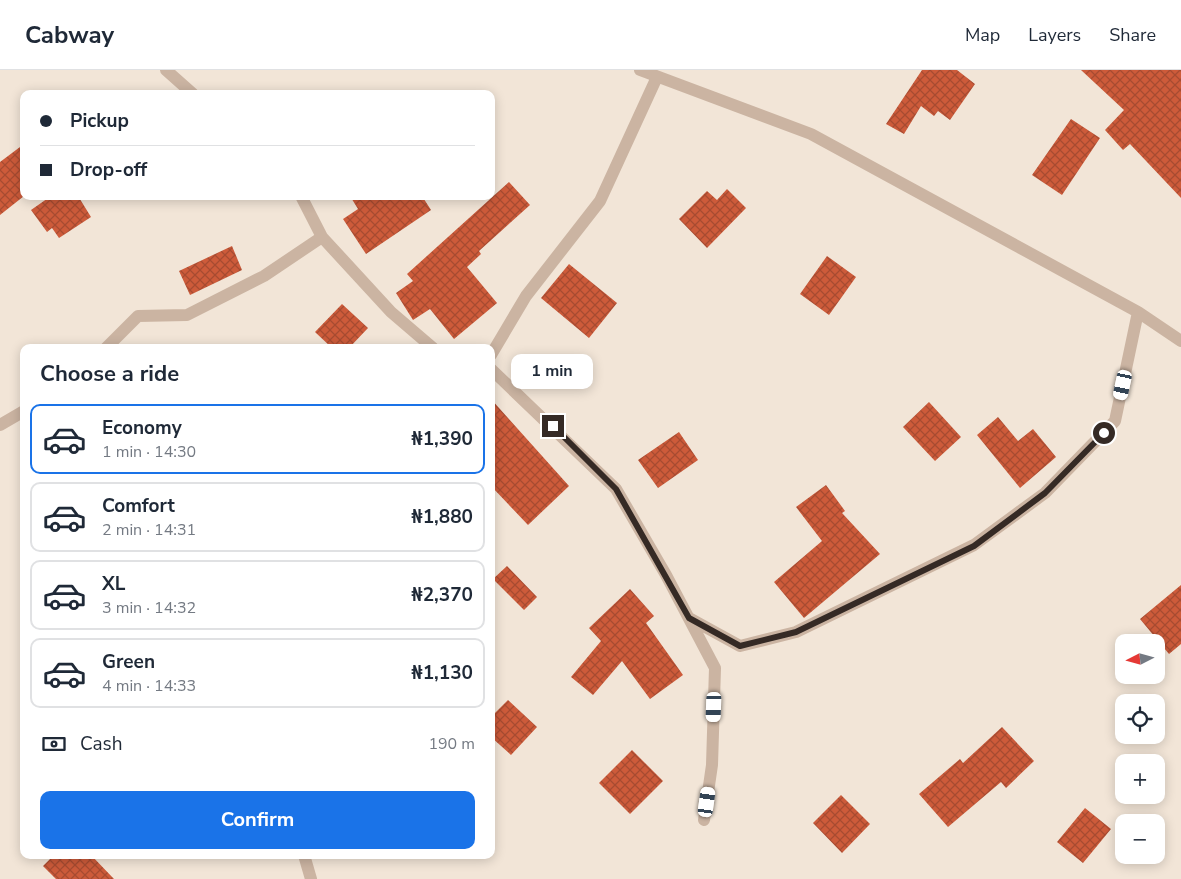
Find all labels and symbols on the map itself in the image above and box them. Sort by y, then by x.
callout: 1 min [512,354,594,388]
car [1112,369,1133,401]
route end [542,415,564,437]
route start [1093,422,1115,444]
north arrow [1115,634,1165,684]
car [705,692,722,722]
car [697,786,716,818]

